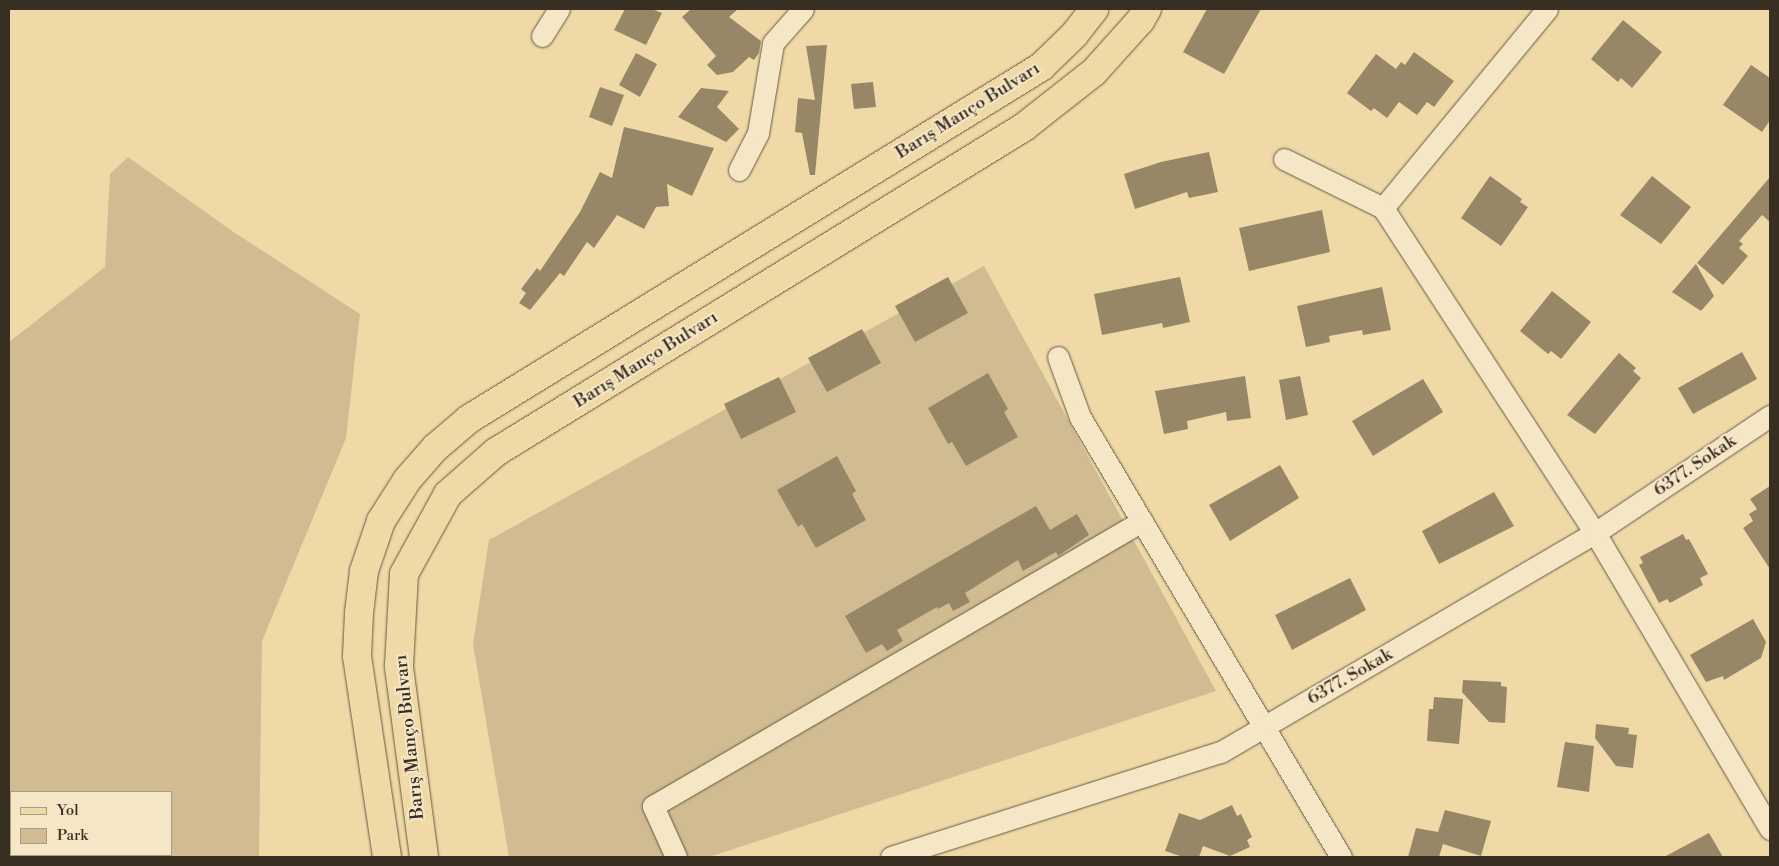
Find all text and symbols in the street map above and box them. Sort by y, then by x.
street label: Barış Manço Bulvarı [892,58,1044,164]
street label: Barış Manço Bulvarı [570,307,722,413]
street label: 6377. Sokak [1650,431,1740,501]
street label: 6377. Sokak [1304,644,1396,710]
street label: Barış Manço Bulvarı [391,653,429,821]
legend [10,791,172,856]
text: Yol [57,801,79,820]
text: Park [57,826,88,845]

